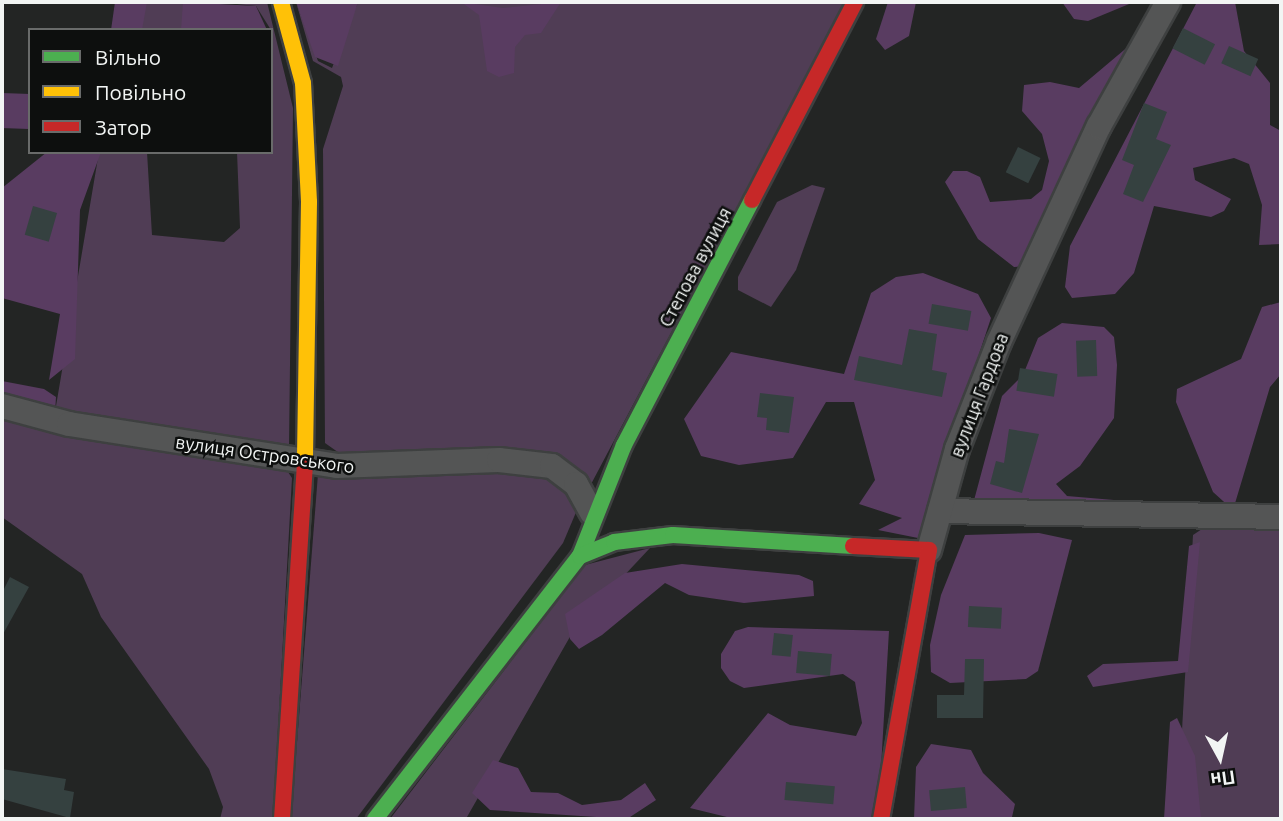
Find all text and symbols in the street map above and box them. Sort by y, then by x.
legend [28,28,273,154]
text: Вільно [95,45,161,69]
text: Повільно [95,80,186,104]
text: Затор [95,115,151,139]
street label: Степова вулиця [654,203,736,331]
street label: вулиця Гардова [945,330,1013,460]
street label: вулиця Островського [174,431,356,477]
north arrow [1185,723,1255,793]
text: Пн [1209,766,1237,791]

